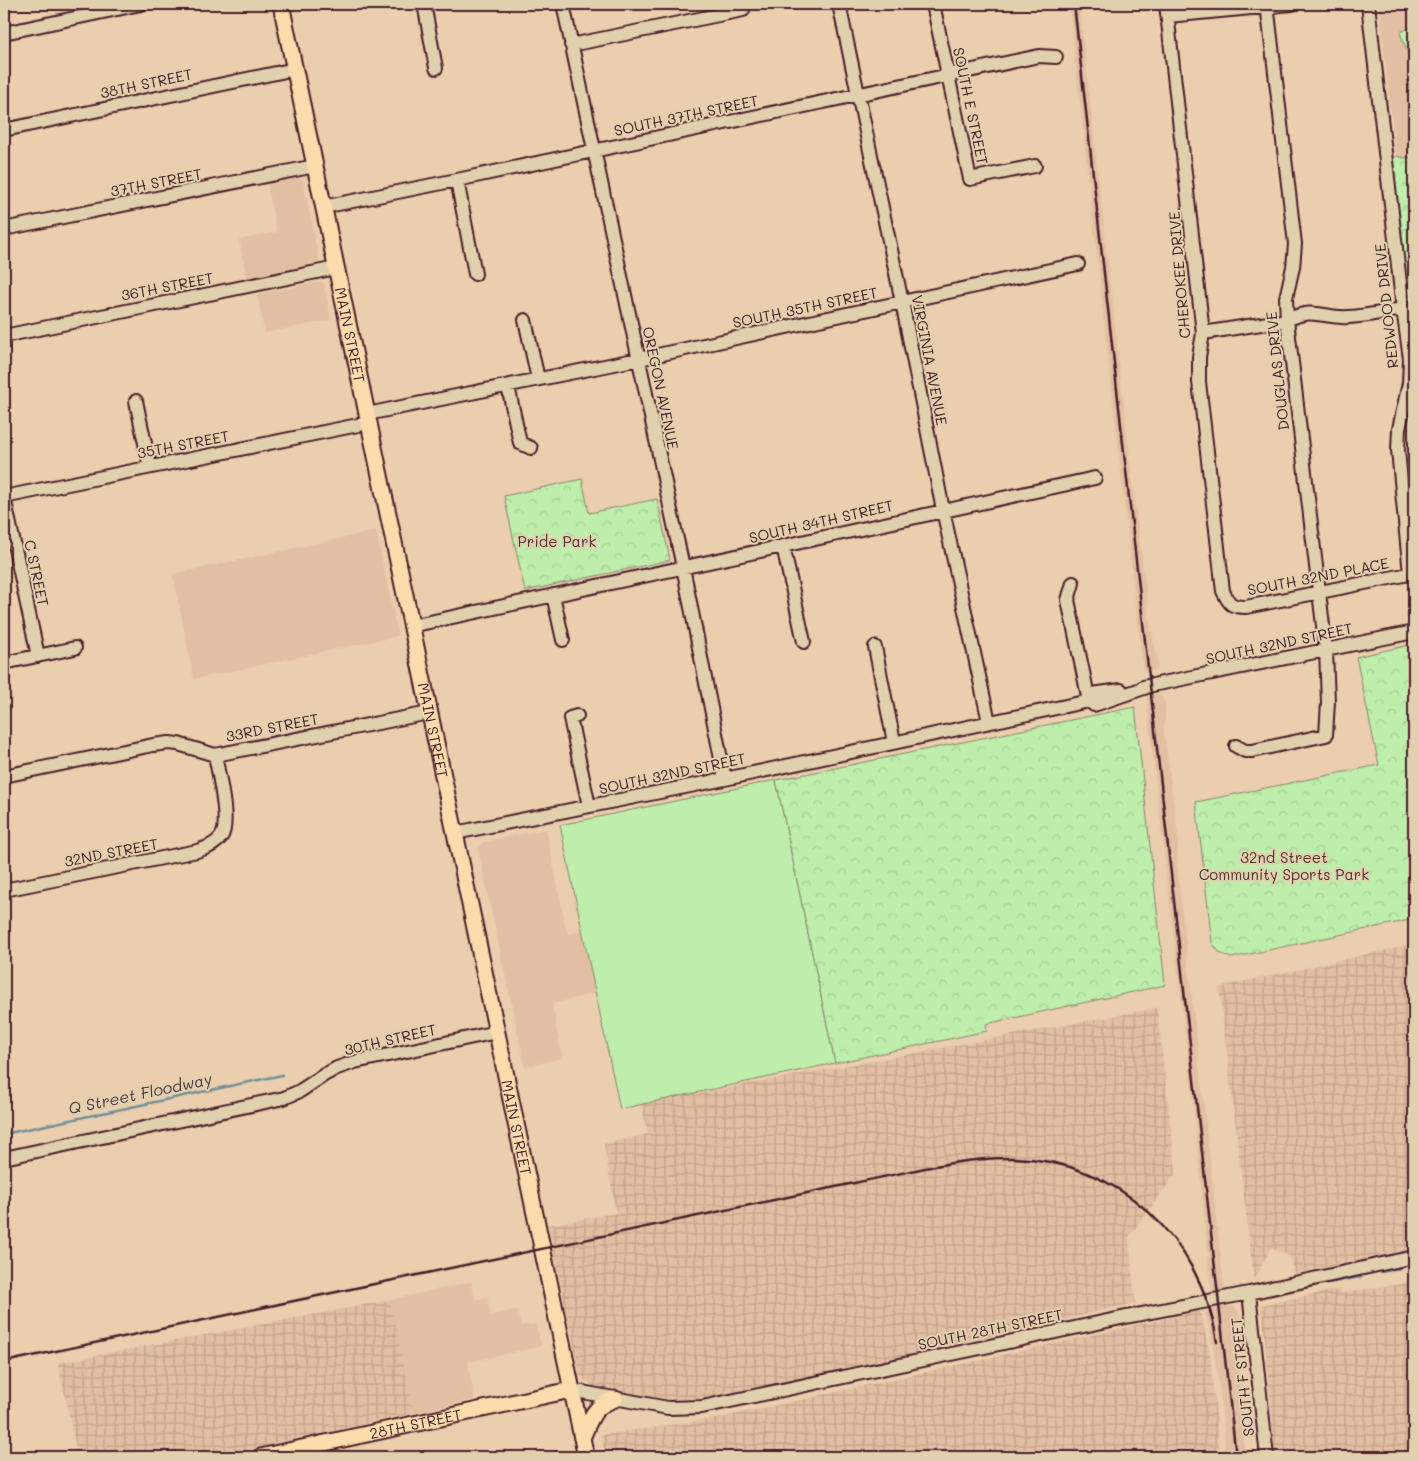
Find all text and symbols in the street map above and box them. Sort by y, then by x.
street label: SOUTH E STREET [949,45,993,167]
street label: 38TH STREET [98,63,194,103]
street label: SOUTH 37TH STREET [612,90,760,140]
street label: 37TH STREET [108,163,204,201]
street label: CHEROKEE DRIVE [1163,210,1195,339]
street label: REDWOOD DRIVE [1369,242,1402,369]
street label: 36TH STREET [119,267,215,305]
street label: SOUTH 35TH STREET [731,282,879,332]
street label: MAIN STREET [331,285,370,384]
street label: VIRGINIA AVENUE [908,293,953,427]
street label: DOUGLAS DRIVE [1261,310,1293,431]
street label: OREGON AVENUE [638,325,684,452]
street label: 35TH STREET [135,425,231,463]
street label: SOUTH 34TH STREET [747,495,895,547]
park label: Pride Park [518,531,596,551]
street label: C STREET [20,538,54,608]
street label: SOUTH 32ND PLACE [1246,552,1391,599]
street label: SOUTH 32ND STREET [1204,618,1354,668]
street label: MAIN STREET [414,681,453,780]
street label: 33RD STREET [224,708,320,746]
street label: SOUTH 32ND STREET [597,748,747,798]
street label: 32ND STREET [62,833,160,871]
park label: 32nd Street Community Sports Park [1199,847,1369,884]
street label: 30TH STREET [342,1019,438,1059]
water label: Q Street Floodway [66,1067,214,1118]
street label: MAIN STREET [497,1078,537,1177]
street label: SOUTH 28TH STREET [916,1304,1064,1354]
street label: SOUTH F STREET [1226,1317,1258,1437]
street label: 28TH STREET [368,1404,463,1443]

